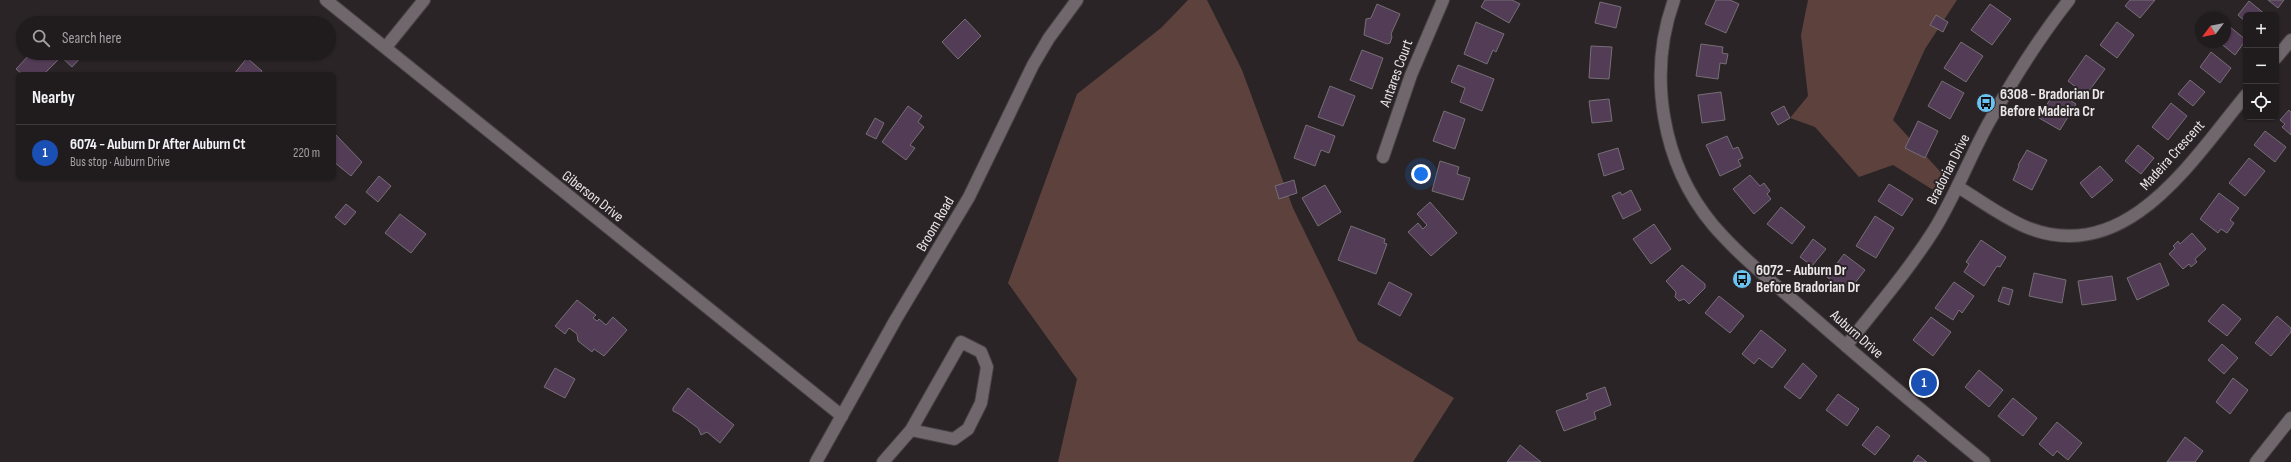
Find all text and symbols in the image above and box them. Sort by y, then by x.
north arrow [2195,12,2231,48]
map controls [2243,12,2279,120]
button: + [2243,12,2279,48]
search box [16,16,336,60]
icon: search [30,27,52,49]
text: Search here [62,29,122,48]
street label: Antares Court [1375,37,1418,110]
button: − [2243,48,2279,84]
button: locate [2243,84,2279,120]
place label: 6308 - Bradorian Dr Before Madeira Cr [2000,85,2105,121]
text: Nearby [32,88,75,108]
bus stop icon: 6308 - Bradorian Dr Before Madeira Cr [1975,92,1997,114]
street label: Madeira Crescent [2136,116,2209,194]
street label: Bradorian Drive [1923,131,1974,208]
text: 6074 - Auburn Dr After Auburn Ct [70,135,246,154]
text: 1 [42,145,48,161]
text: 220 m [293,145,320,161]
text: Bus stop · Auburn Drive [70,154,170,170]
your location [1411,164,1431,184]
street label: Giberson Drive [558,166,627,226]
street label: Broom Road [912,193,959,255]
place label: 6072 - Auburn Dr Before Bradorian Dr [1756,261,1860,297]
bus stop icon: 6072 - Auburn Dr Before Bradorian Dr [1731,268,1753,290]
street label: Auburn Drive [1825,305,1887,363]
pin: 1 [1911,368,1937,398]

